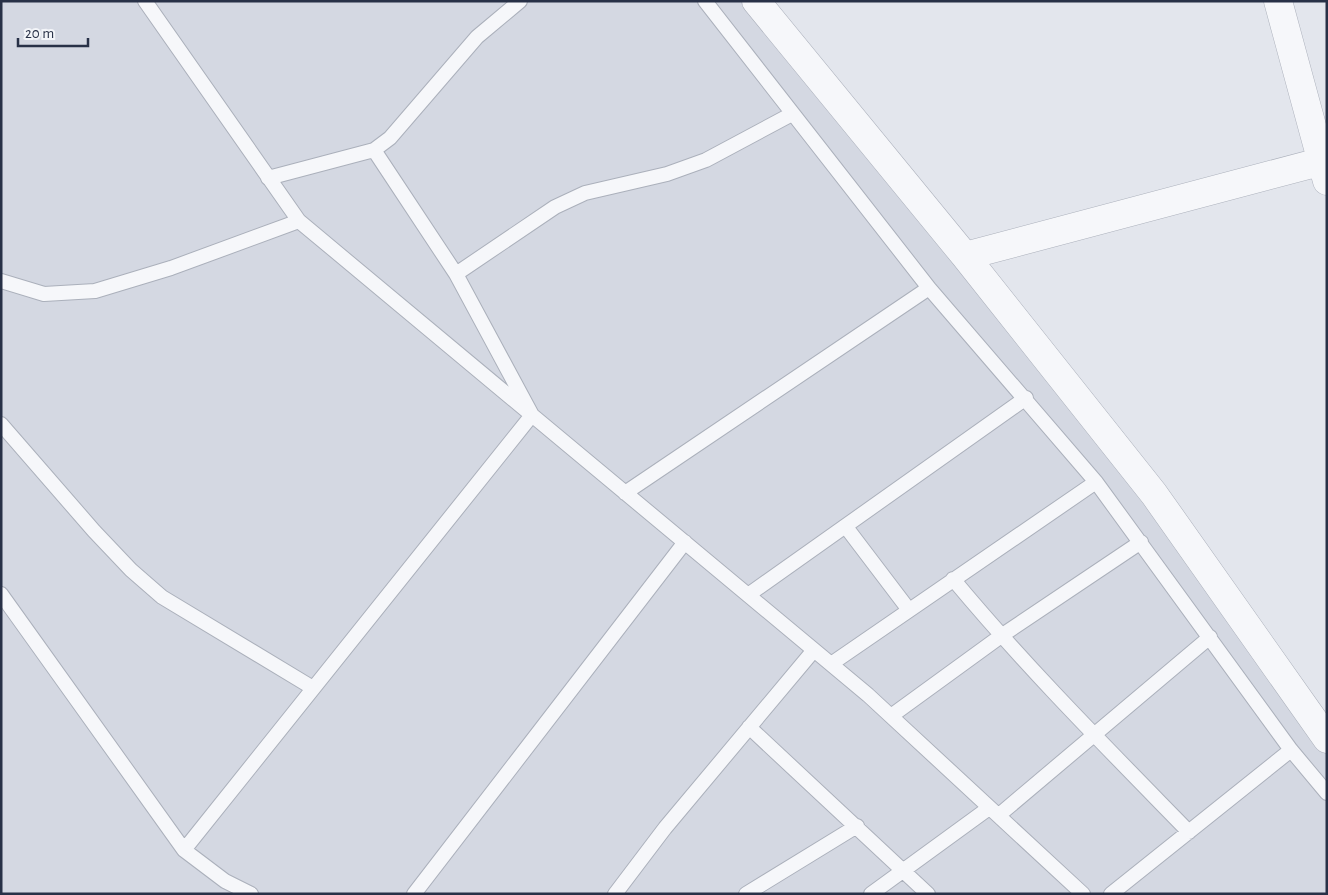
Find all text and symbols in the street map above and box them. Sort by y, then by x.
scale bar [18,15,88,47]
text: 20 m [25,26,54,41]

